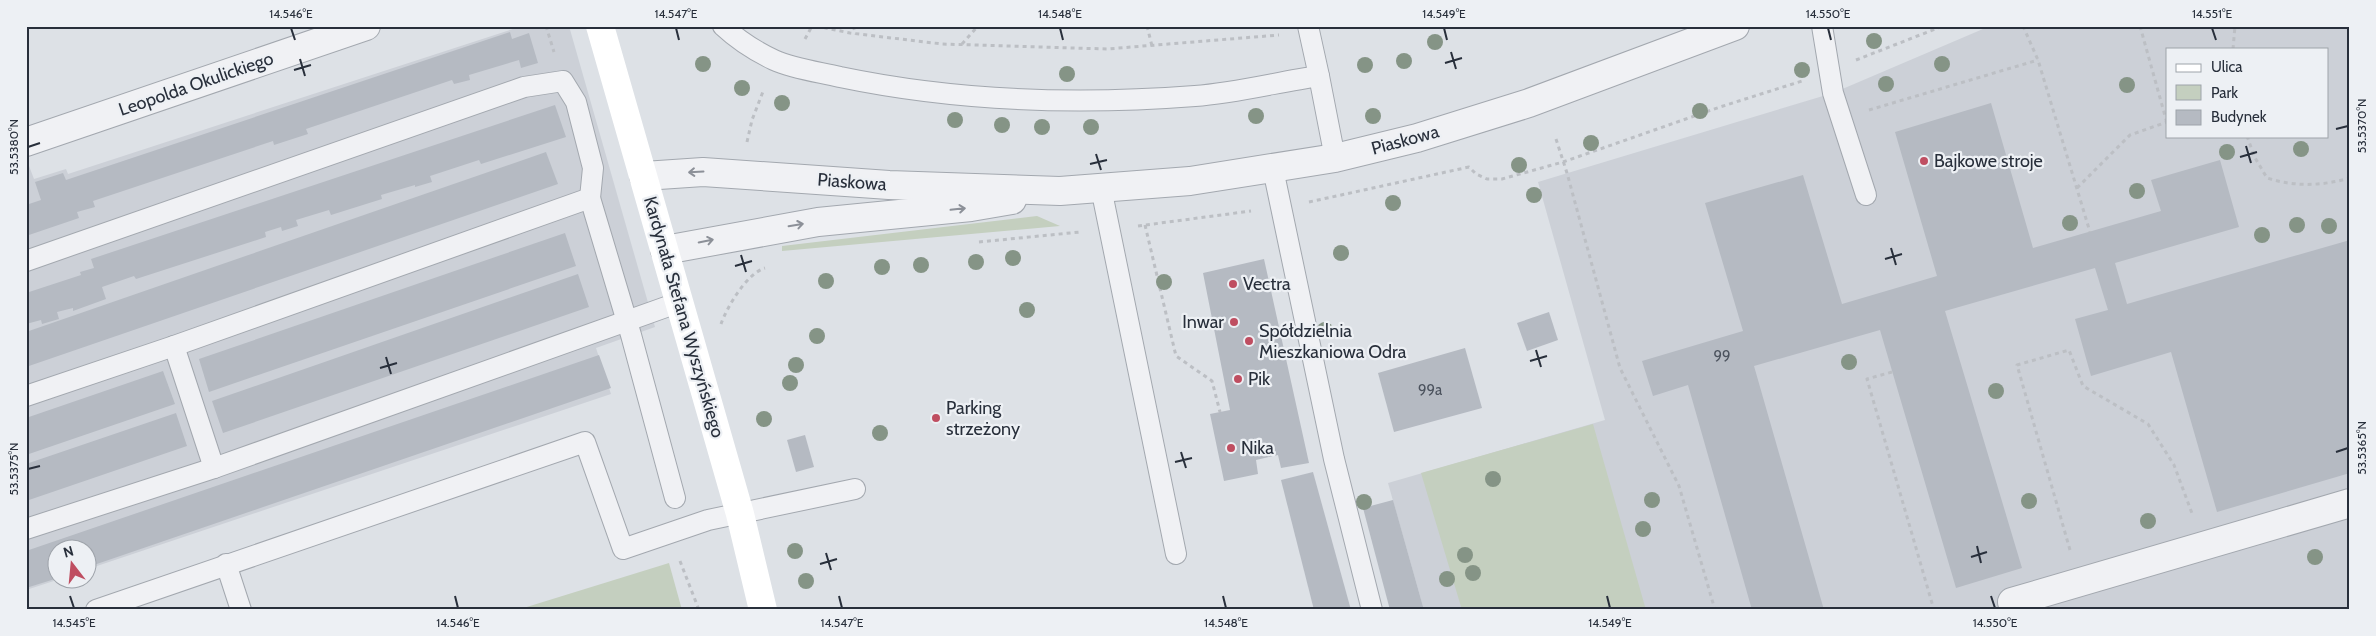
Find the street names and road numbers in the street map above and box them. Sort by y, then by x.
street label: Leopolda Okulickiego [116,47,276,121]
street label: Piaskowa [1369,120,1442,160]
street label: Piaskowa [817,169,888,195]
street label: Kardynała Stefana Wyszyńskiego [639,194,729,440]

